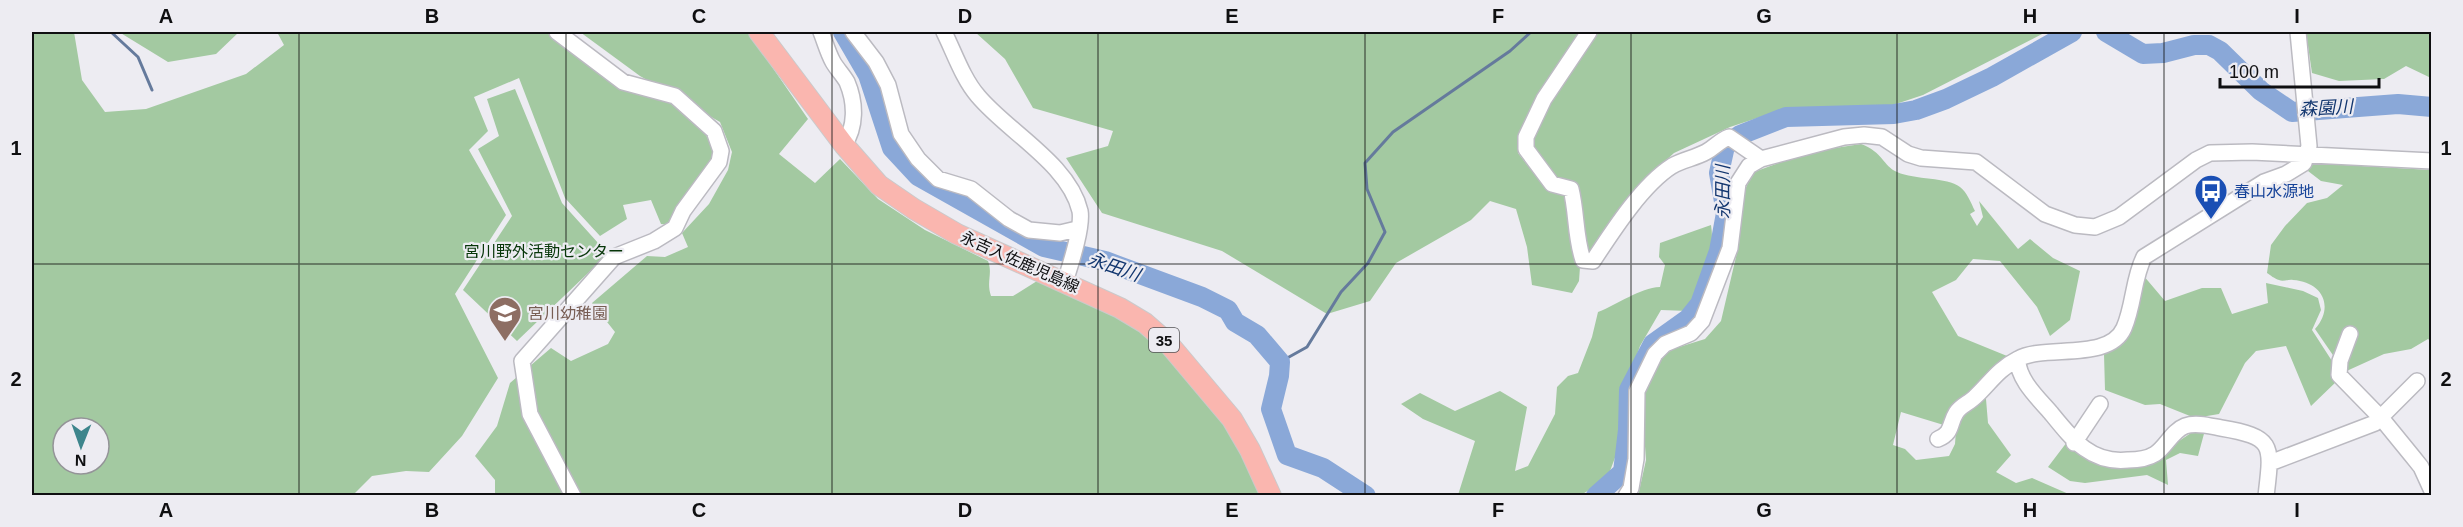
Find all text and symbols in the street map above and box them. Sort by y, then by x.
text: A [159,5,173,27]
text: B [425,5,439,27]
text: C [692,5,706,27]
text: D [958,5,972,27]
text: E [1225,5,1239,27]
text: F [1492,5,1504,27]
text: G [1756,5,1772,27]
text: H [2023,5,2037,27]
text: I [2294,5,2300,27]
scale bar [2220,51,2379,89]
text: 100 m [2229,62,2279,82]
water label: 森園川 [2299,96,2355,119]
text: 1 [10,137,22,159]
text: 1 [2440,137,2452,159]
water label: 永田川 [1713,163,1733,219]
bus stop icon: 春山水源地 [2193,173,2229,220]
place label: 春山水源地 [2234,183,2314,200]
street label: 永吉入佐鹿児島線 [958,228,1082,296]
park label: 宮川野外活動センター [464,243,624,260]
water label: 永田川 [1085,249,1145,286]
school or university icon: 宮川幼稚園 [487,295,523,342]
place label: 宮川幼稚園 [528,305,608,322]
road number: 35 [1149,328,1179,352]
text: 2 [10,368,22,390]
text: 2 [2440,368,2452,390]
north arrow [51,416,111,476]
text: N [75,452,87,469]
text: A [159,499,173,521]
text: B [425,499,439,521]
text: C [692,499,706,521]
text: D [958,499,972,521]
text: E [1225,499,1239,521]
text: F [1492,499,1504,521]
text: G [1756,499,1772,521]
text: H [2023,499,2037,521]
text: I [2294,499,2300,521]

